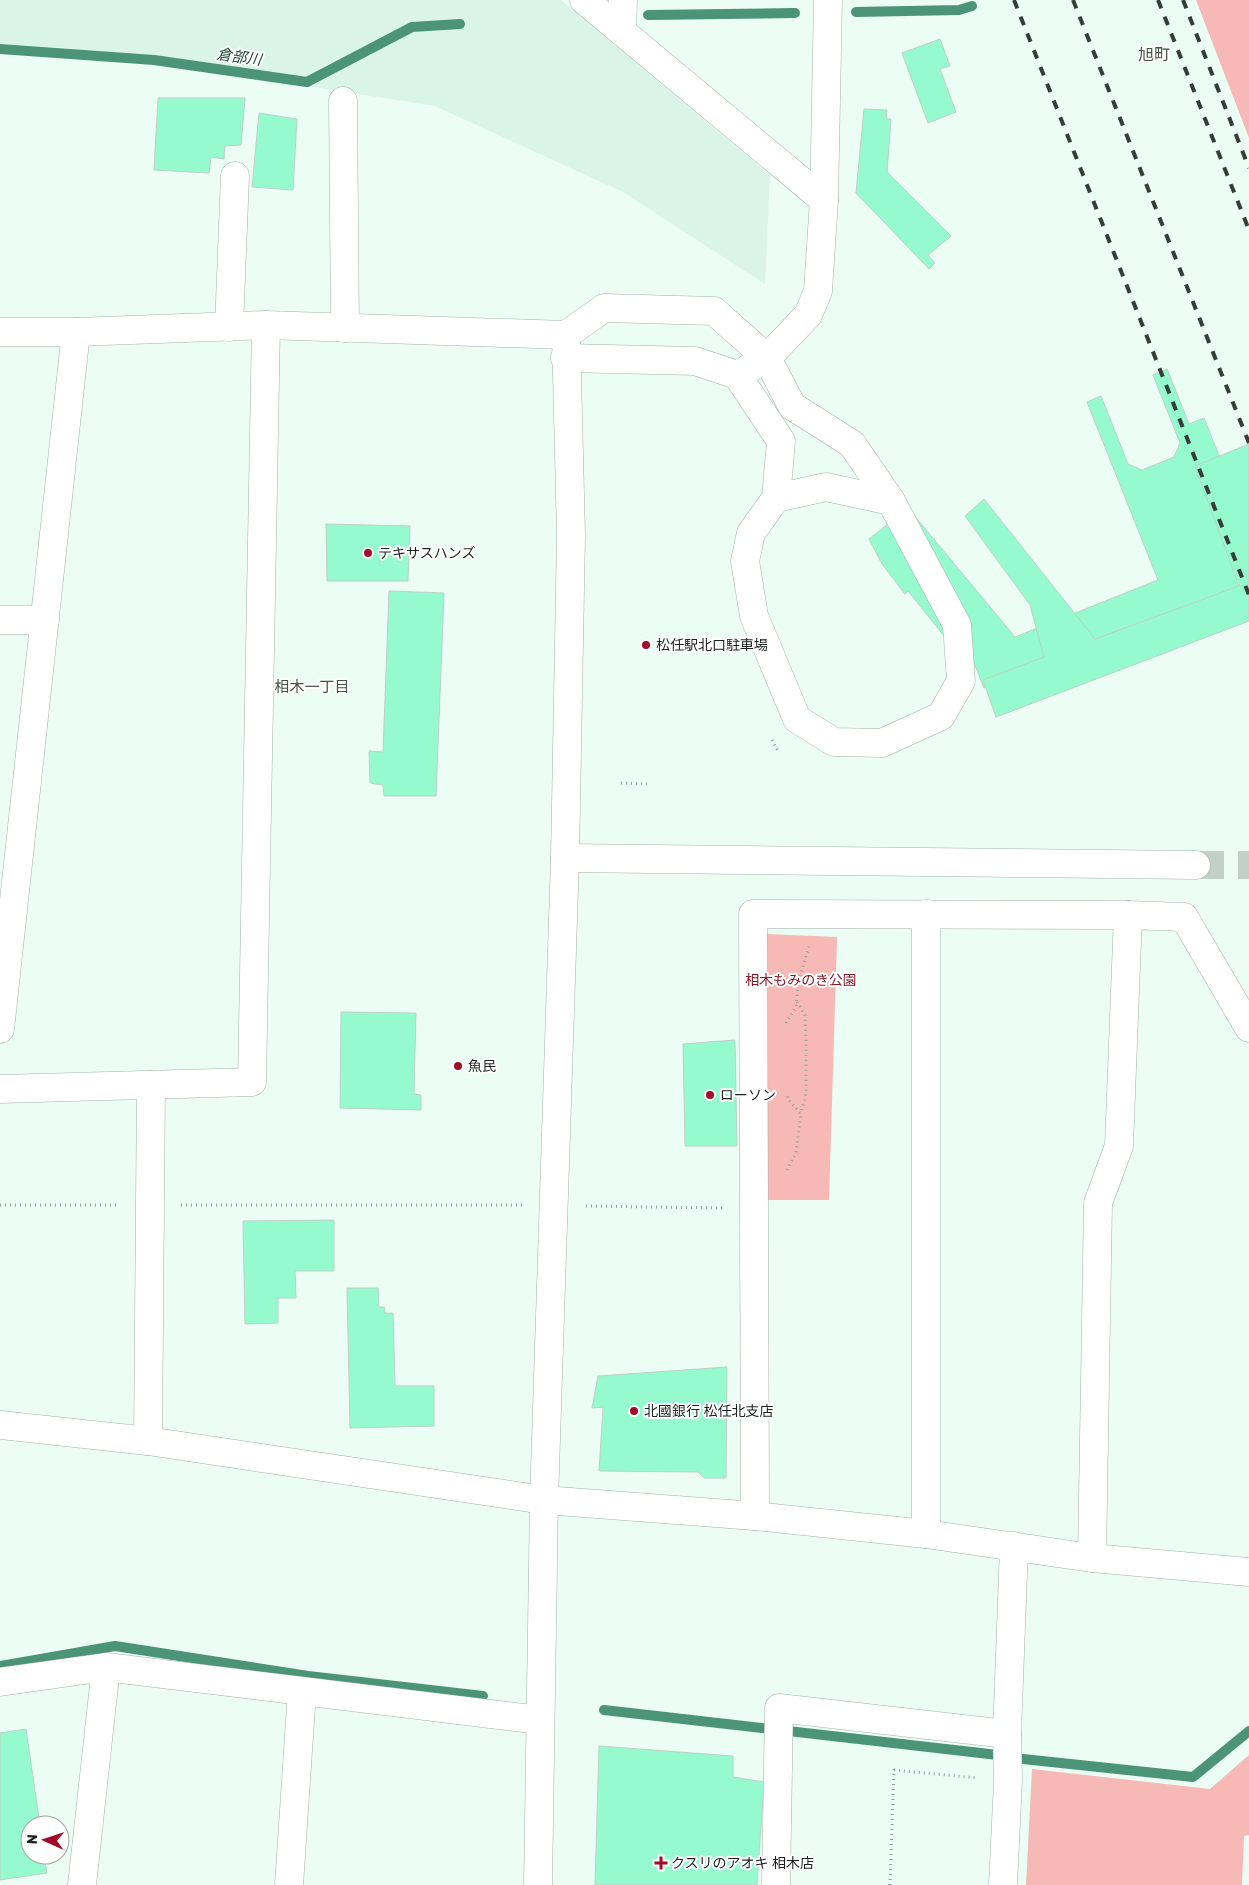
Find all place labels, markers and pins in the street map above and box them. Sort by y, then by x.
place label: テキサスハンズ [378,545,475,562]
marker: テキサスハンズ [362,547,374,559]
place label: 松任駅北口駐車場 [656,637,768,654]
marker: 松任駅北口駐車場 [640,639,652,651]
place label: 魚民 [468,1058,496,1075]
marker: 魚民 [452,1060,464,1072]
place label: ローソン [720,1087,776,1104]
marker: ローソン [704,1089,716,1101]
place label: 北國銀行 松任北支店 [644,1403,773,1420]
marker: 北國銀行 松任北支店 [628,1405,640,1417]
place label: クスリのアオキ 相木店 [671,1855,814,1872]
marker: クスリのアオキ 相木店 [655,1857,667,1869]

